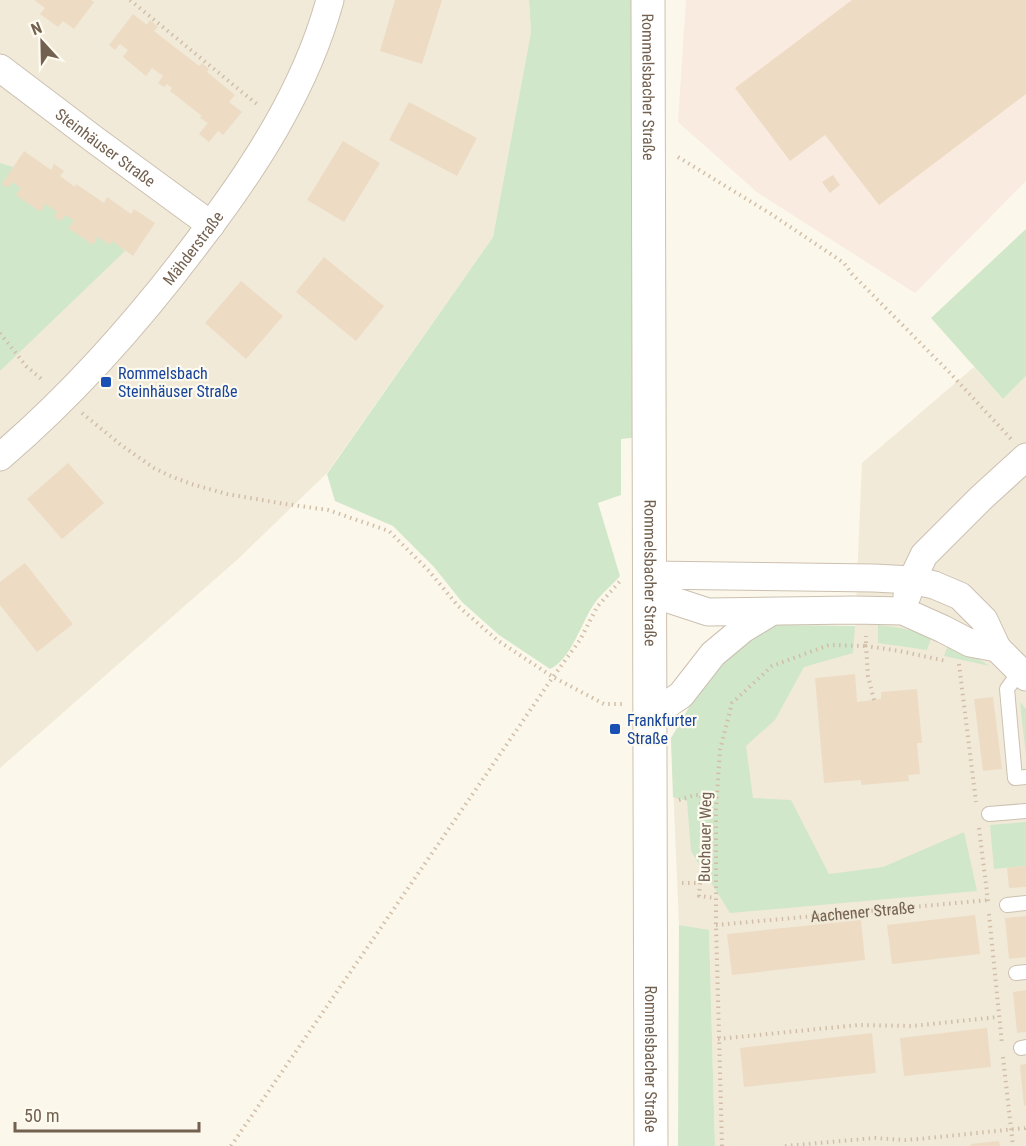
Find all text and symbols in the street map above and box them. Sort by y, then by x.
north arrow [12,12,72,72]
street label: Rommelsbacher Straße [639,13,659,161]
text: N [28,18,45,39]
street label: Steinhäuser Straße [52,104,159,191]
street label: Mähderstraße [159,207,227,289]
place label: Rommelsbach Steinhäuser Straße [118,364,238,401]
marker: Rommelsbach Steinhäuser Straße [99,375,113,389]
street label: Rommelsbacher Straße [641,499,660,646]
place label: Frankfurter Straße [627,711,697,748]
marker: Frankfurter Straße [608,722,622,736]
street label: Buchauer Weg [695,792,715,882]
street label: Aachener Straße [810,897,915,926]
street label: Rommelsbacher Straße [641,986,661,1132]
scale bar [15,1095,200,1133]
text: 50 m [24,1105,59,1126]

